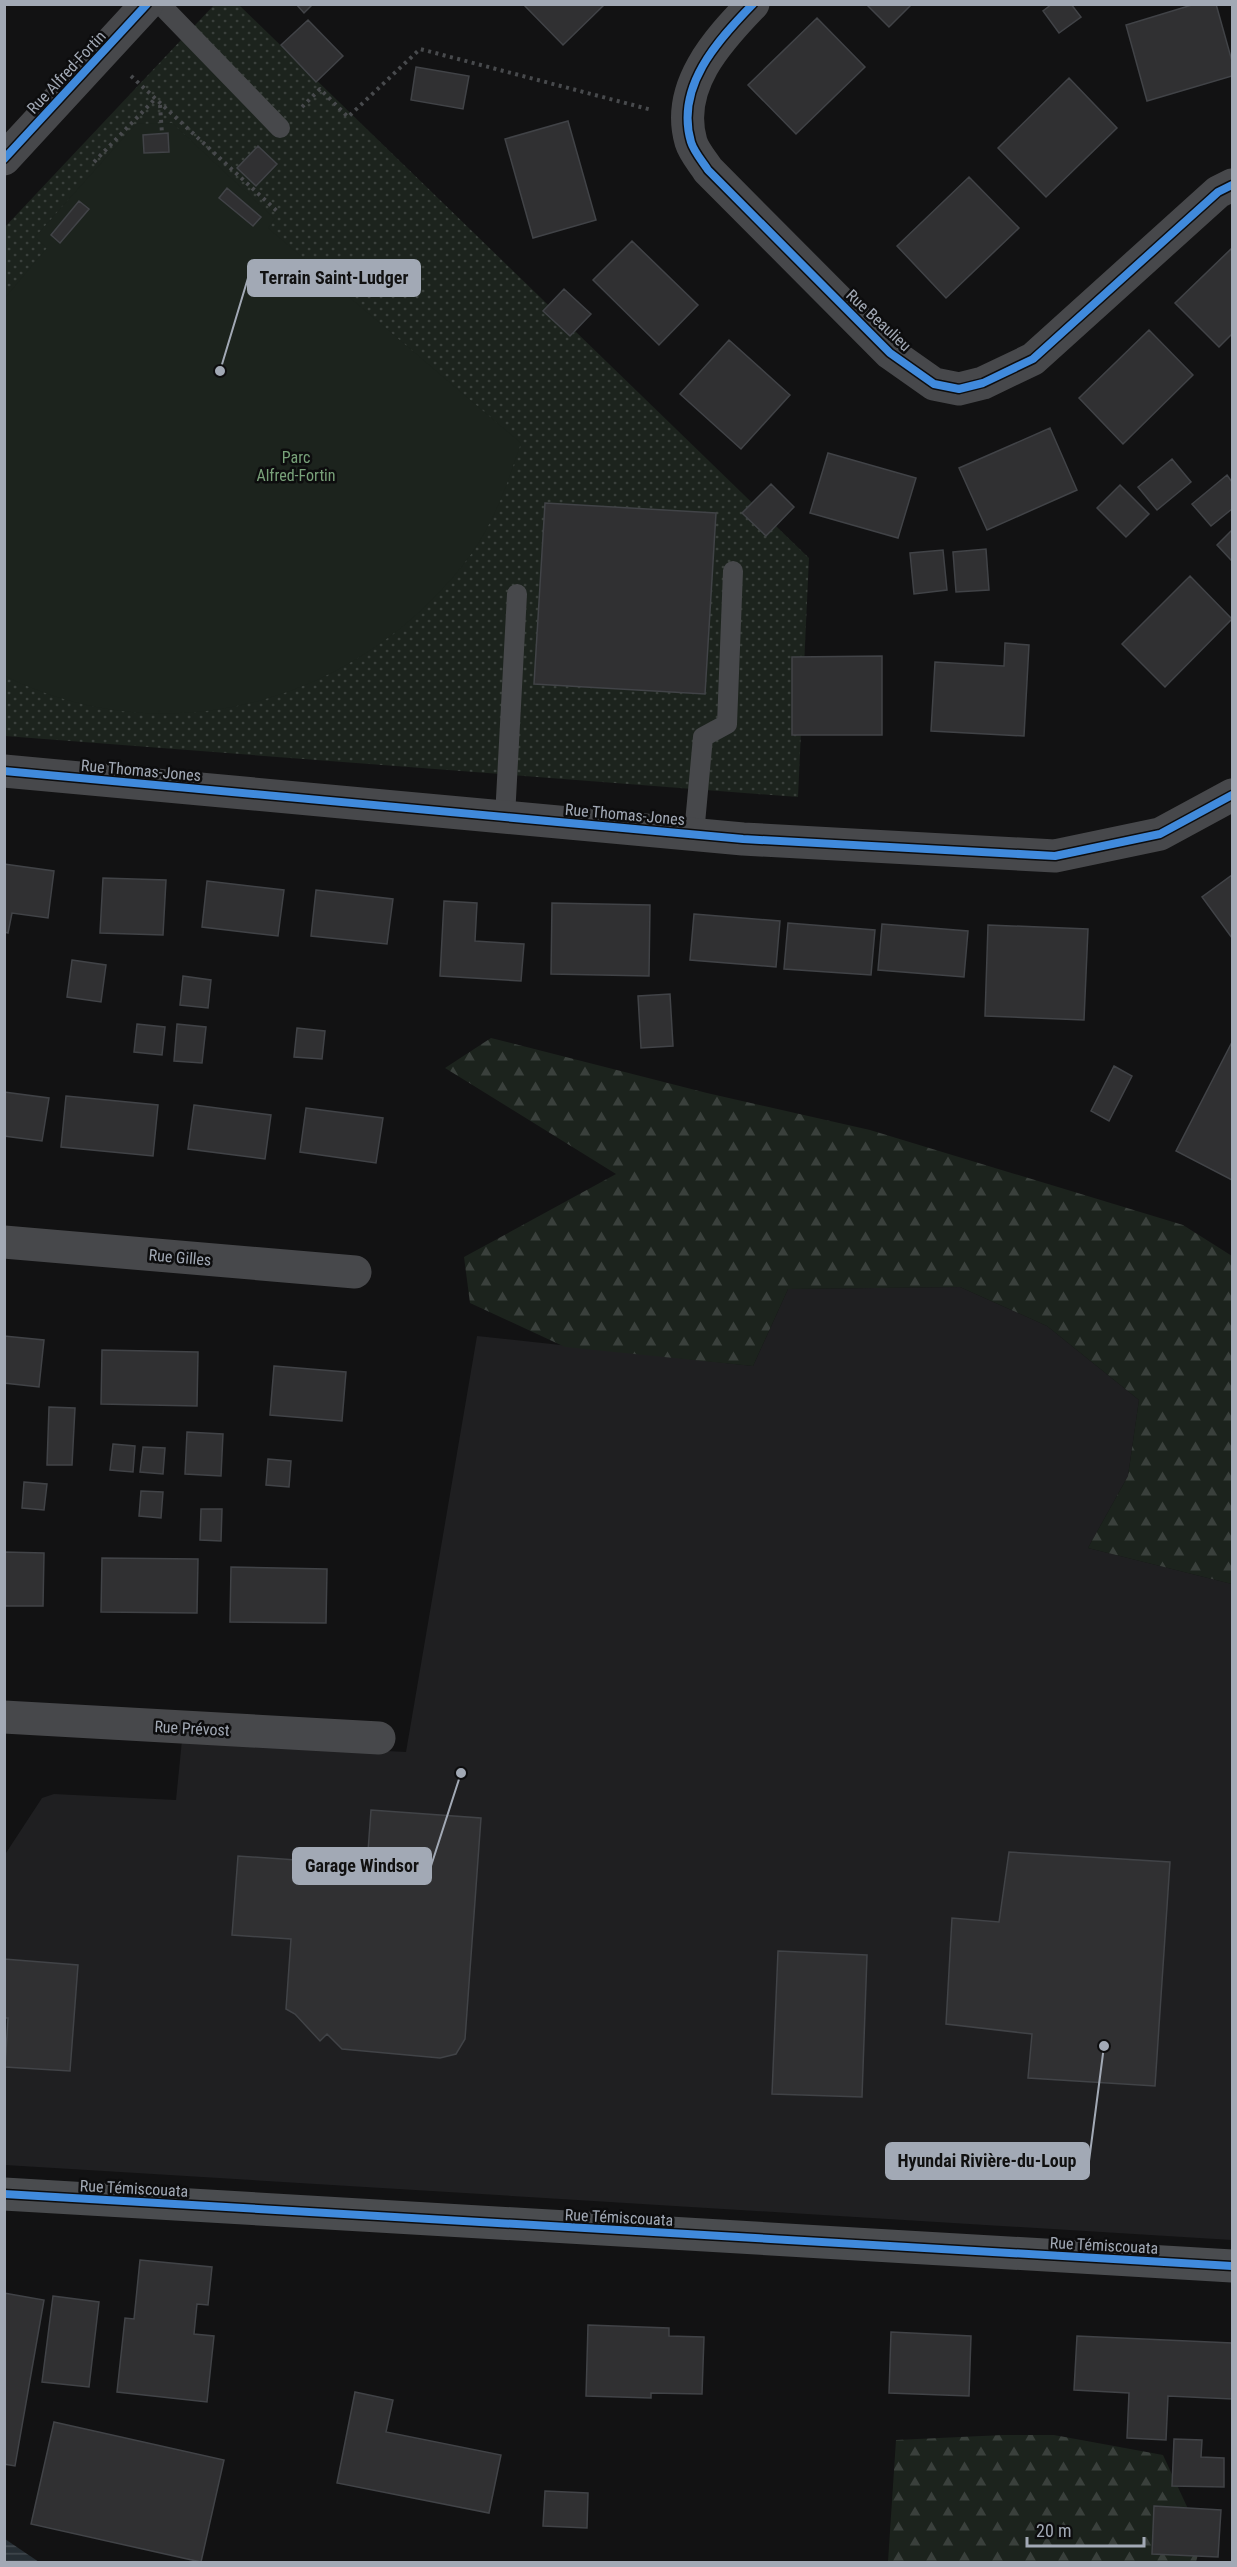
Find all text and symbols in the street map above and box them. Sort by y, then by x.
street label: Rue Alfred-Fortin [23,27,110,118]
callout: Terrain Saint-Ludger [248,260,420,296]
text: Terrain Saint-Ludger [260,267,408,288]
street label: Rue Beaulieu [842,286,915,355]
park label: Parc Alfred-Fortin [256,448,336,485]
street label: Rue Thomas-Jones [80,756,202,785]
street label: Rue Thomas-Jones [564,800,686,829]
street label: Rue Gilles [148,1245,212,1270]
street label: Rue Prévost [154,1717,230,1740]
callout: Garage Windsor [293,1848,431,1884]
text: Garage Windsor [305,1855,419,1876]
callout: Hyundai Rivière-du-Loup [886,2143,1089,2179]
text: Hyundai Rivière-du-Loup [897,2150,1077,2171]
street label: Rue Témiscouata [79,2176,189,2201]
street label: Rue Témiscouata [564,2205,674,2230]
street label: Rue Témiscouata [1049,2233,1159,2258]
scale bar [1027,2510,1144,2548]
text: 20 m [1036,2520,1071,2541]

